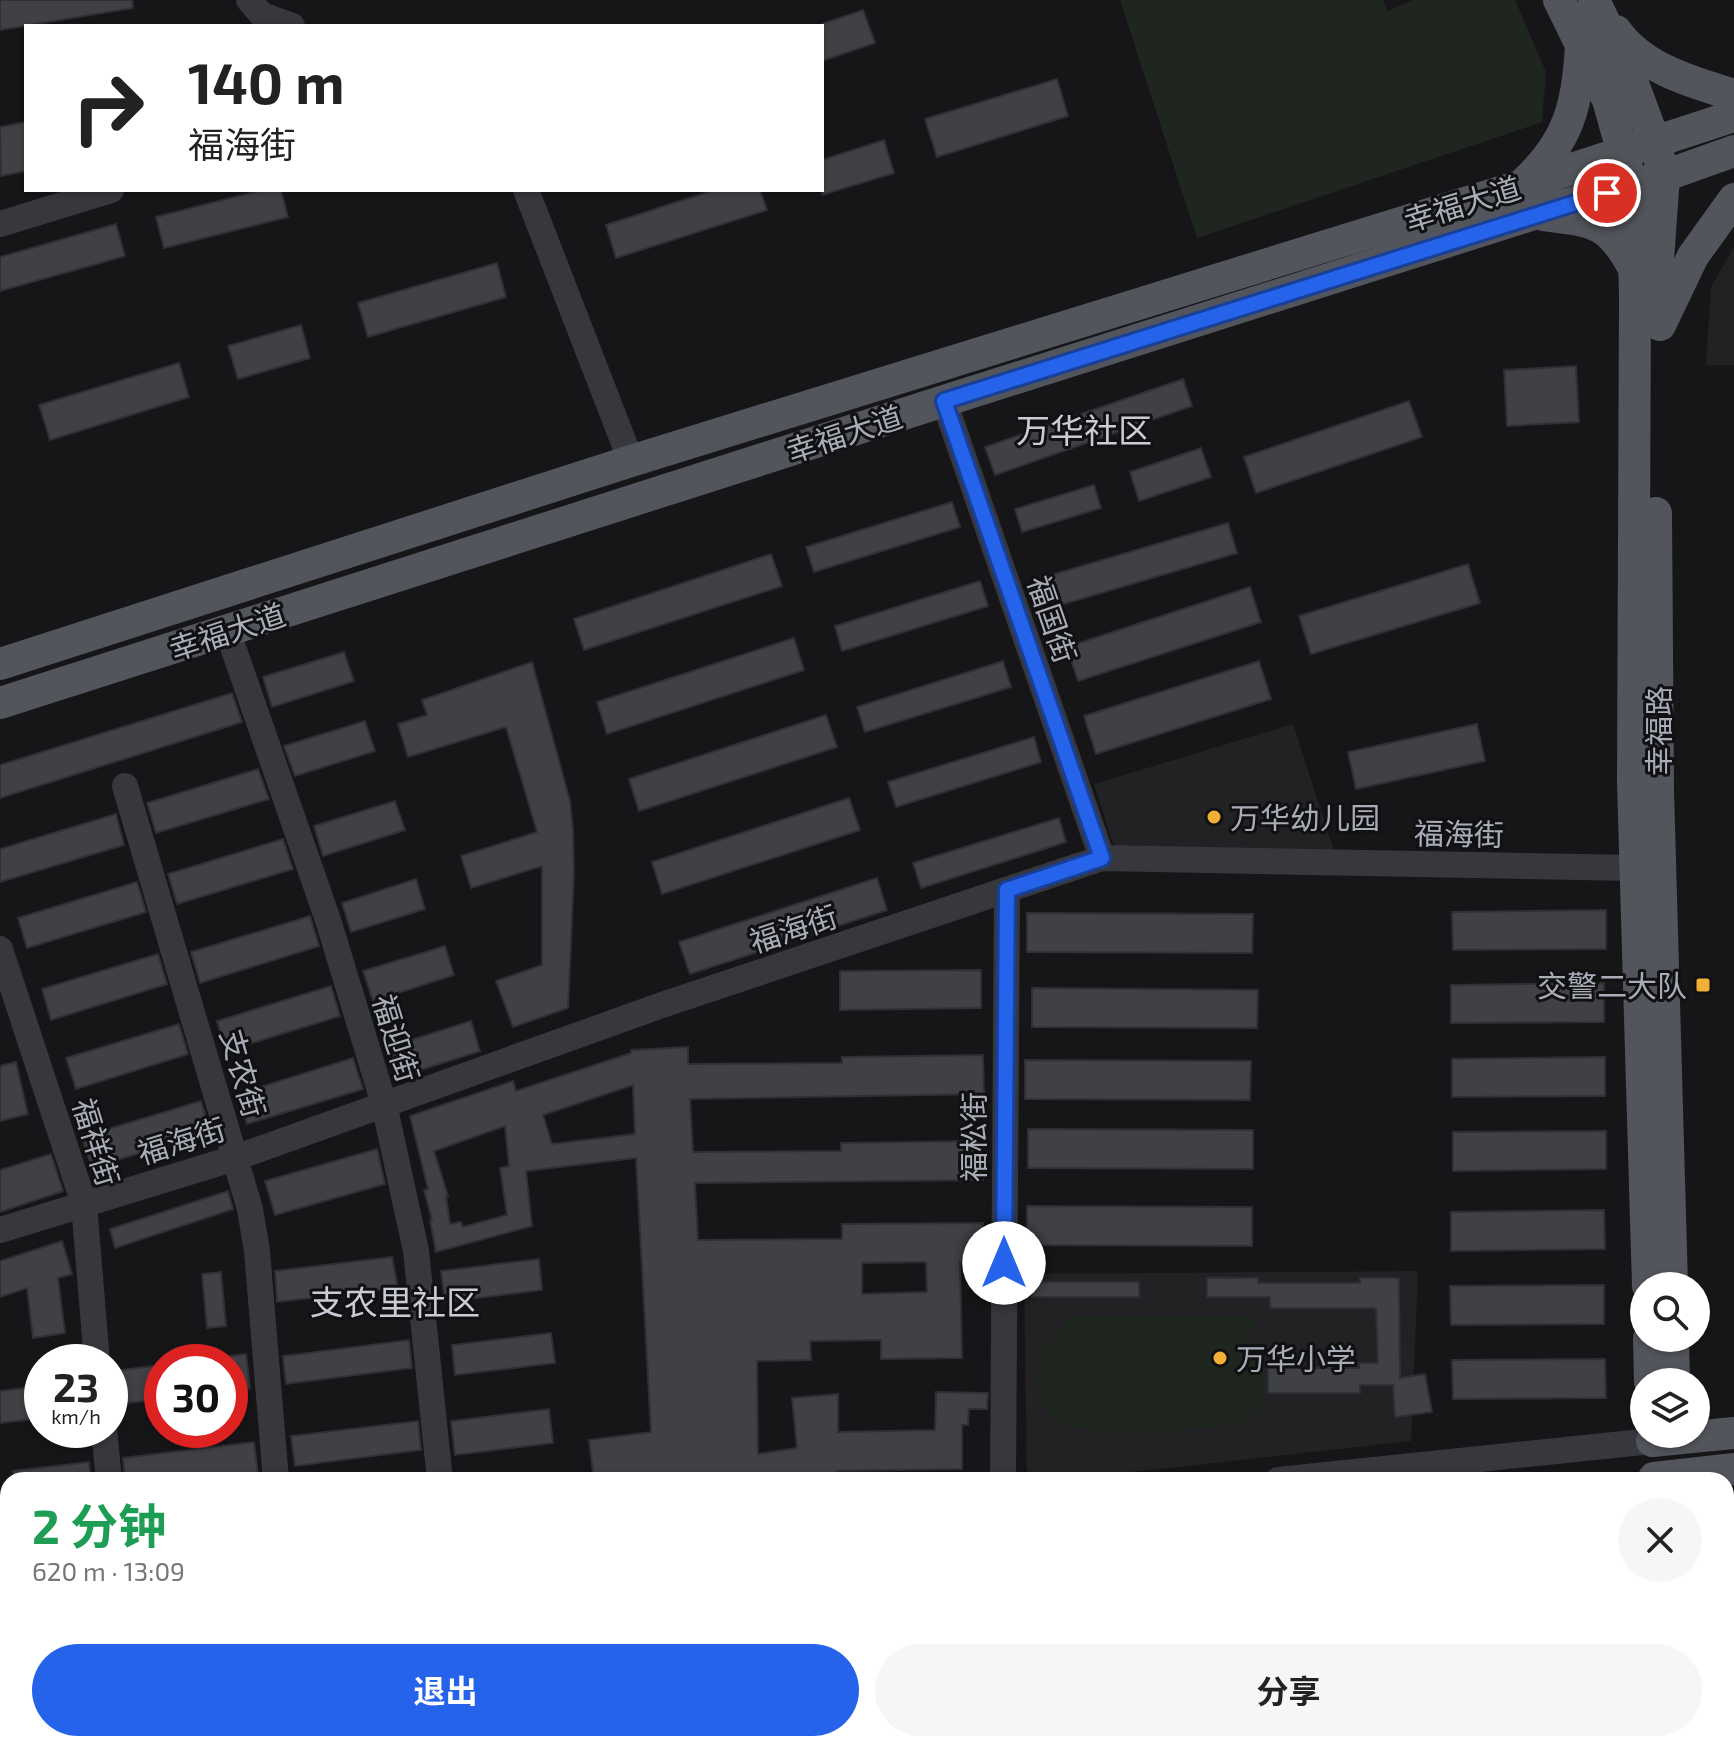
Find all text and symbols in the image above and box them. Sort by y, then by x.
text: 140 m [188,48,345,115]
icon: right [56,56,160,160]
text: 福海街 [188,122,296,165]
pin [1573,159,1641,227]
street label: 幸福大道 [1399,168,1525,238]
icon: arrive [1585,171,1629,215]
street label: 幸福大道 [781,397,907,469]
district label: 万华社区 [1016,409,1152,450]
street label: 福国街 [1021,571,1085,667]
street label: 幸福大道 [164,595,290,667]
street label: 幸福路 [1640,686,1676,776]
place label: 万华幼儿园 [1230,799,1380,835]
marker: 万华幼儿园 [1205,808,1223,826]
street label: 福海街 [1414,814,1504,852]
street label: 福海街 [745,897,841,959]
place label: 交警二大队 [1537,967,1687,1003]
marker: 交警二大队 [1694,976,1712,994]
street label: 福迎街 [367,990,427,1086]
street label: 支农街 [214,1025,274,1121]
street label: 福松街 [955,1092,991,1182]
street label: 福祥街 [67,1094,127,1190]
street label: 福海街 [133,1110,229,1170]
position arrow [962,1221,1046,1305]
map controls [1630,1272,1710,1448]
button: search [1630,1272,1710,1352]
district label: 支农里社区 [310,1281,480,1322]
place label: 万华小学 [1236,1340,1356,1376]
speed limit sign: 30 [144,1344,248,1448]
marker: 万华小学 [1211,1349,1229,1367]
text: 23 [53,1362,99,1410]
button: layers [1630,1368,1710,1448]
text: km/h [51,1404,101,1428]
text: 2 分钟 [32,1496,166,1554]
button: close [1618,1498,1702,1582]
text: 620 m · 13:09 [32,1555,185,1586]
button: 退出 [32,1644,859,1736]
button: 分享 [875,1644,1702,1736]

